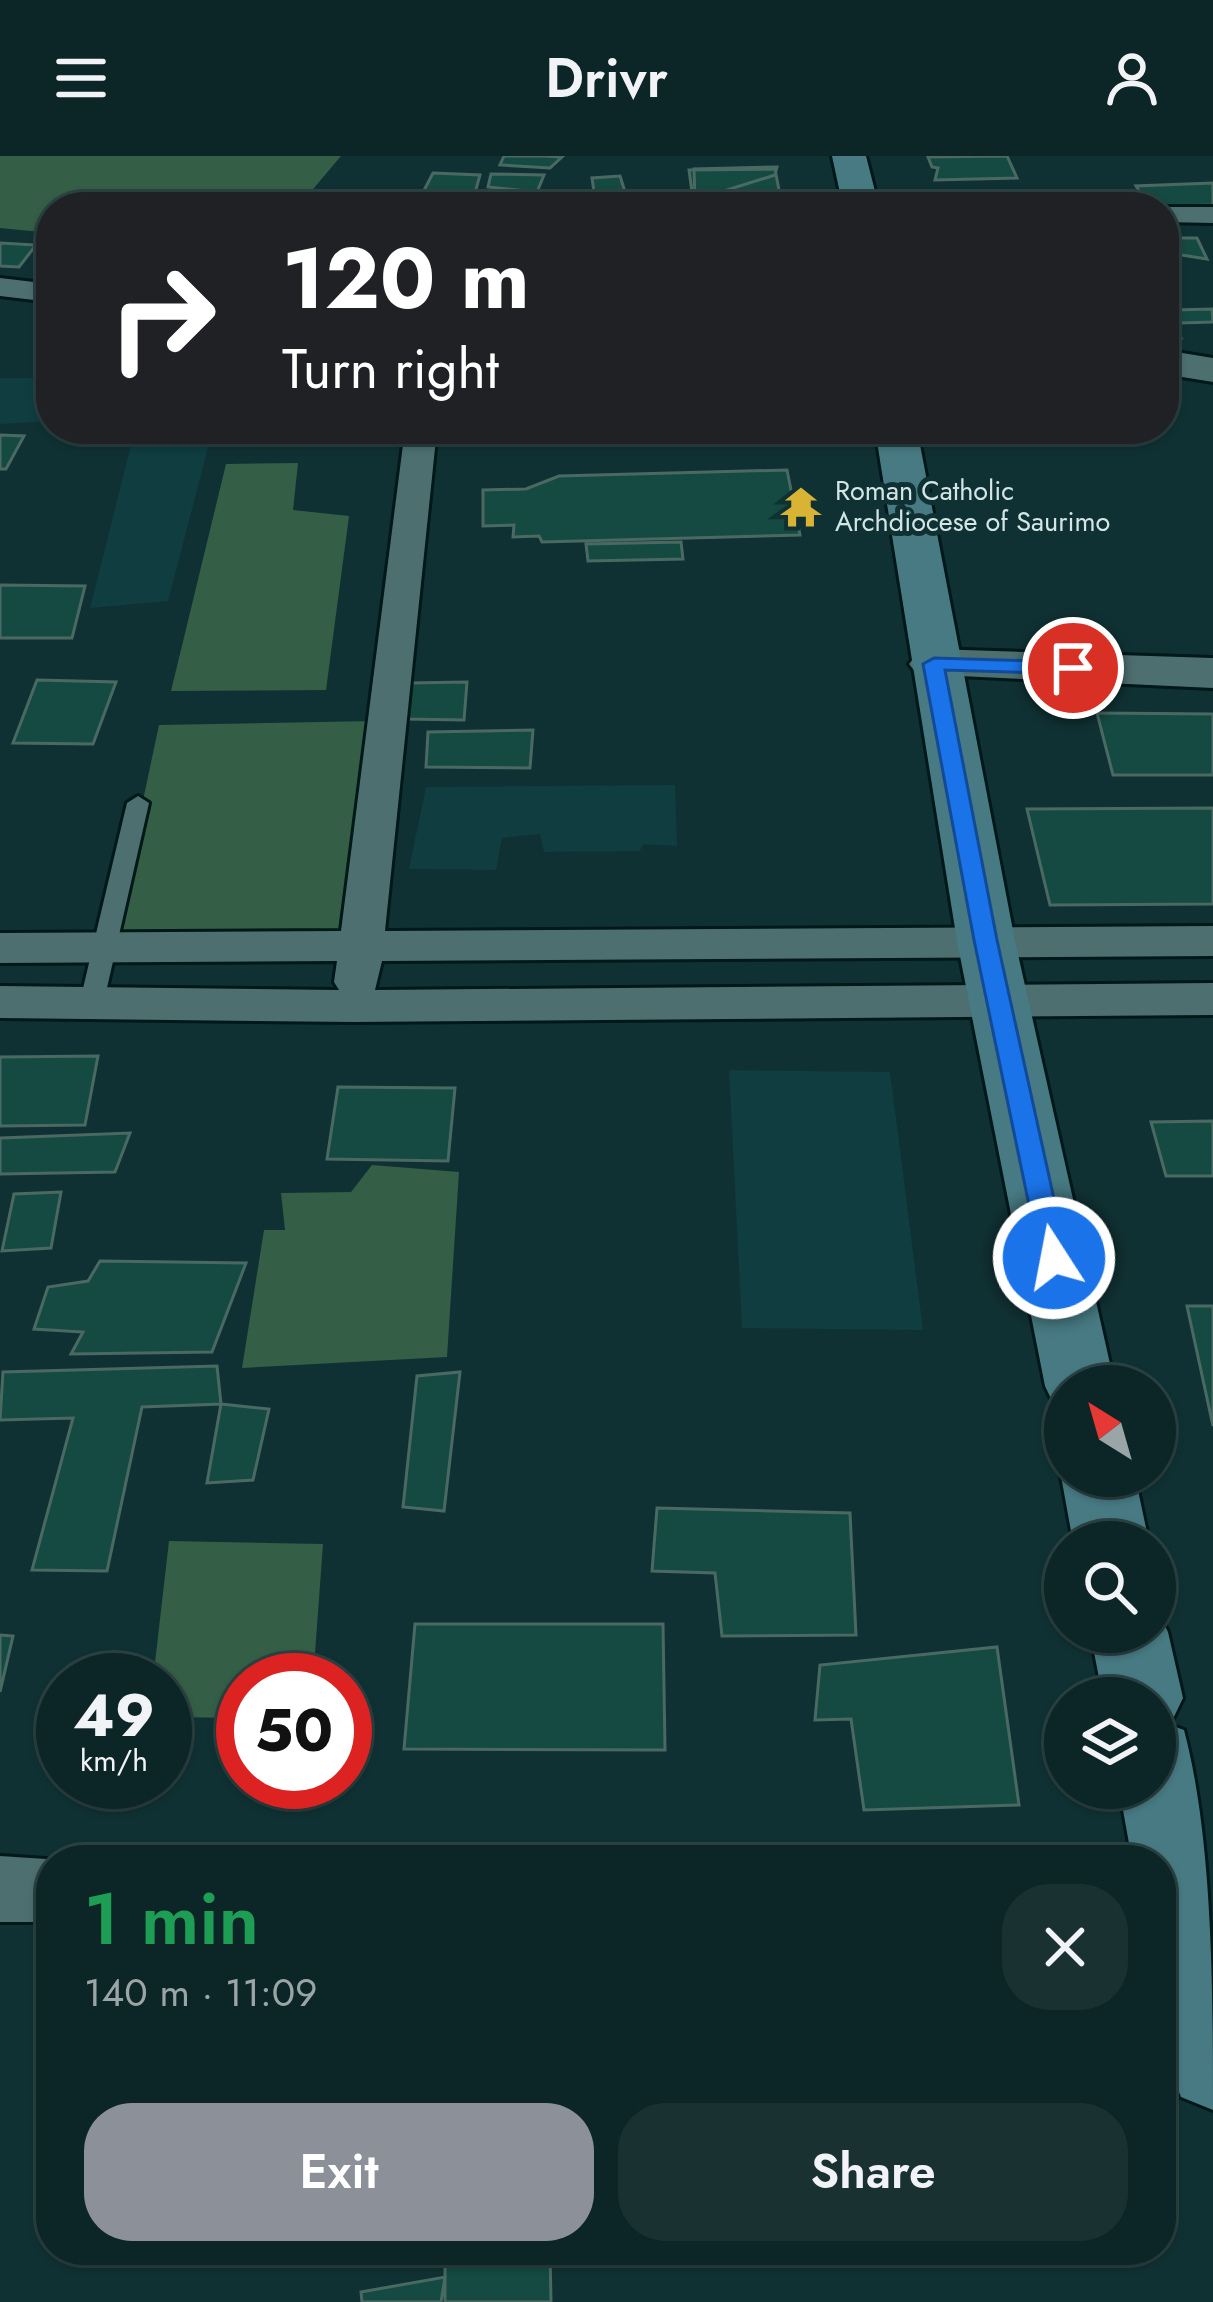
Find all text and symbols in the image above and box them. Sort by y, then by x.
text: Drivr [545,39,668,117]
icon: menu [48,45,114,111]
icon: person [1099,45,1165,111]
text: 120 m [282,218,530,340]
icon: right [84,240,240,396]
text: Turn right [282,330,499,408]
place label: Roman Catholic Archdiocese of Saurimo [835,471,1110,541]
temple icon: Roman Catholic Archdiocese of Saurimo [778,484,824,530]
pin [1022,617,1124,719]
icon: arrive [1040,635,1106,701]
position arrow [991,1195,1117,1321]
north arrow [1044,1365,1176,1497]
map controls [1044,1365,1176,1809]
button: search [1044,1521,1176,1653]
speed limit sign: 50 [216,1653,372,1809]
text: 49 [73,1672,155,1759]
button: layers [1044,1677,1176,1809]
text: km/h [80,1739,148,1782]
text: 1 min [84,1867,259,1971]
button: close [1002,1884,1128,2010]
text: 140 m · 11:09 [84,1964,318,2021]
button: Exit [84,2103,594,2241]
button: Share [618,2103,1128,2241]

